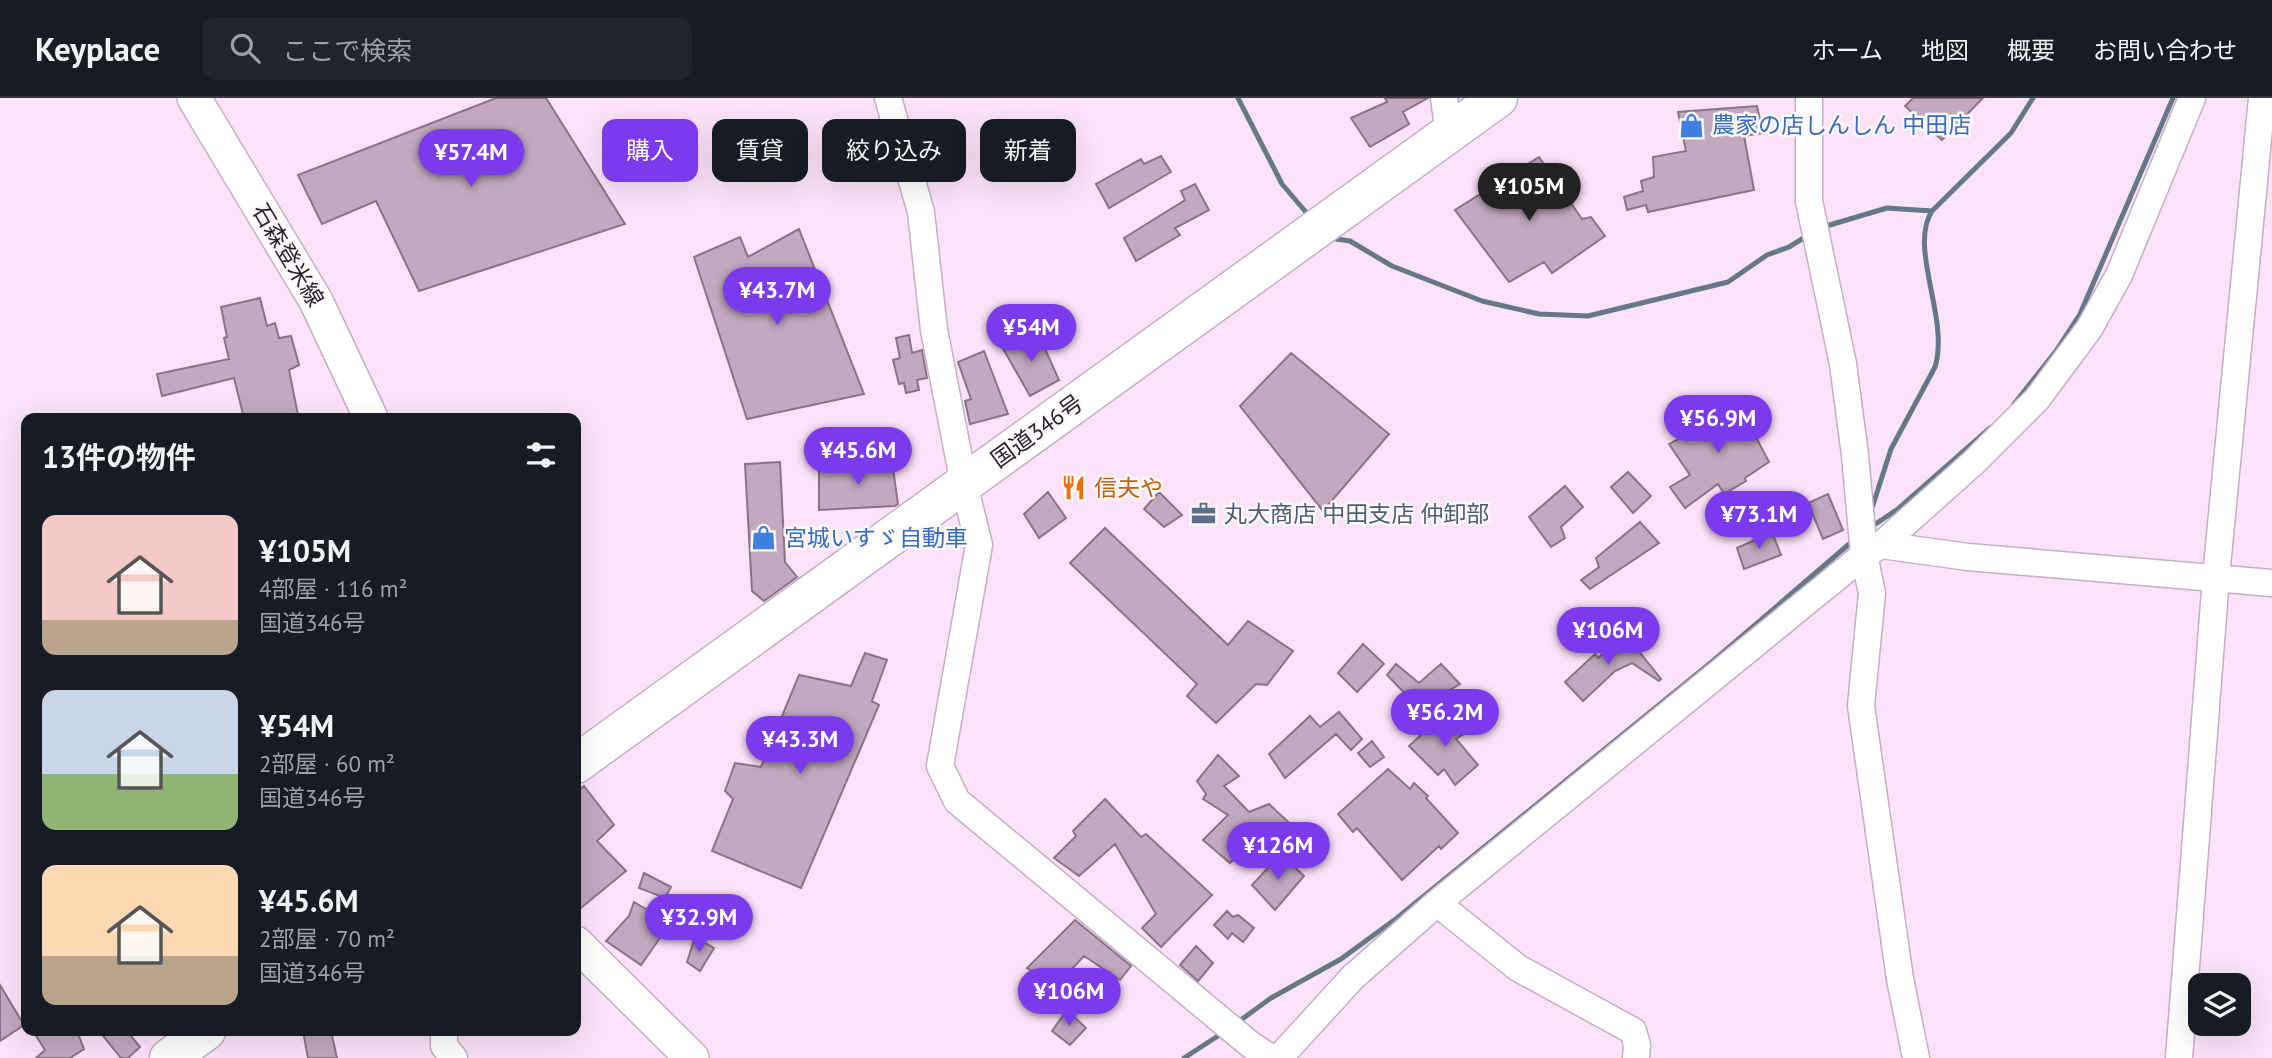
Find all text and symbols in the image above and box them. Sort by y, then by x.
search box [202,17,692,80]
text: Keyplace [35,27,160,70]
icon: search [226,29,264,67]
text: ここで検索 [282,34,412,67]
text: ホーム [1812,35,1883,66]
text: 地図 [1921,35,1969,66]
text: 概要 [2007,35,2055,66]
text: お問い合わせ [2093,35,2237,66]
place label: 農家の店しんしん 中田店 [1712,110,1971,139]
shop icon: 農家の店しんしん 中田店 [1678,111,1706,139]
chip: 購入 [602,119,698,182]
chip: 賃貸 [712,119,808,182]
chip: 絞り込み [822,119,966,182]
chip: 新着 [980,119,1076,182]
pin: ¥57.4M [414,130,528,189]
text: ¥57.4M [434,137,508,166]
pin: ¥105M [1480,164,1578,223]
text: ¥105M [1494,171,1564,200]
street label: 石森登米線 [246,198,330,311]
pin: ¥43.7M [720,268,834,327]
text: ¥43.7M [739,275,815,304]
pin: ¥54M [990,304,1072,364]
text: ¥54M [1002,312,1060,341]
street label: 国道346号 [985,388,1088,474]
pin: ¥56.9M [1661,396,1775,455]
text: ¥56.9M [1680,403,1756,432]
pin: ¥45.6M [801,428,915,487]
text: ¥45.6M [820,435,896,464]
icon: filters [522,436,560,474]
text: 13件の物件 [42,437,196,476]
place label: 信夫や [1094,473,1163,502]
restaurant icon: 信夫や [1060,474,1088,502]
pin: ¥73.1M [1702,491,1816,551]
place label: 丸大商店 中田支店 仲卸部 [1224,499,1489,528]
text: ¥73.1M [1721,499,1797,528]
office icon: 丸大商店 中田支店 仲卸部 [1190,500,1218,528]
place label: 宮城いすゞ自動車 [784,523,968,552]
shop icon: 宮城いすゞ自動車 [750,524,778,552]
text: ¥105M [259,531,351,570]
icon: home [98,543,182,627]
text: 4部屋 · 116 m² [259,574,407,603]
text: 国道346号 [259,608,366,637]
pin: ¥106M [1559,608,1657,667]
text: ¥106M [1573,615,1643,644]
pin: ¥56.2M [1388,690,1502,749]
text: ¥56.2M [1407,697,1483,726]
text: ¥54M [259,706,334,745]
pin: ¥43.3M [743,716,857,776]
icon: home [98,718,182,802]
text: ¥43.3M [762,724,838,753]
text: 2部屋 · 60 m² [259,749,395,778]
text: 国道346号 [259,783,366,812]
pin: ¥126M [1229,822,1327,882]
text: ¥126M [1243,830,1313,859]
text: ¥45.6M [259,881,358,920]
icon: home [98,893,182,977]
pin: ¥32.9M [642,894,756,954]
text: ¥32.9M [661,902,737,931]
text: 2部屋 · 70 m² [259,924,395,953]
text: 国道346号 [259,958,366,987]
pin: ¥106M [1020,968,1118,1028]
map controls [2188,973,2251,1036]
button: layers [2188,973,2251,1036]
text: ¥106M [1034,976,1104,1005]

